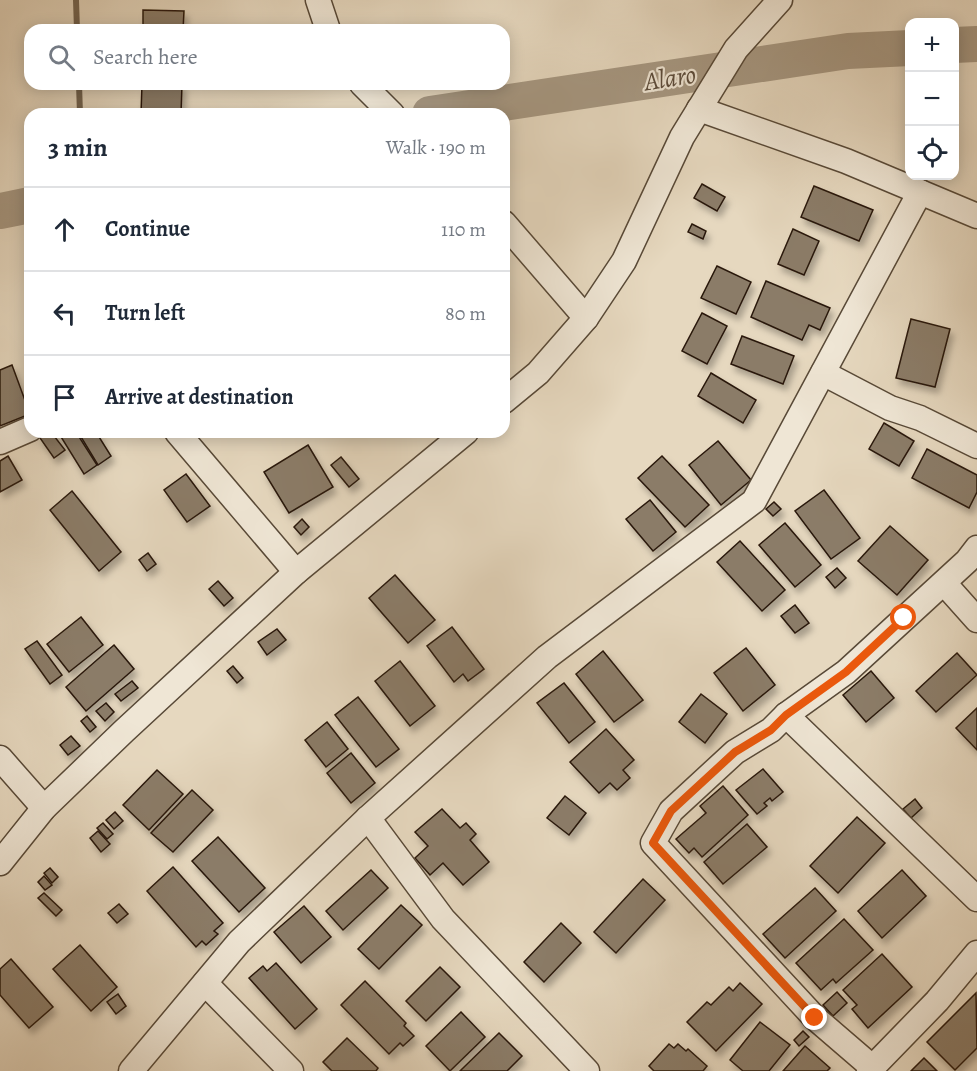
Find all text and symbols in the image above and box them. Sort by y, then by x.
map controls [905,18,959,180]
button: + [905,18,959,72]
search box [24,24,510,90]
icon: search [45,41,78,74]
text: Search here [93,42,198,72]
water label: Alaro [640,57,698,100]
button: − [905,72,959,126]
button: locate [905,126,959,180]
text: 3 min [48,130,108,165]
text: Walk · 190 m [386,134,486,161]
icon: ahead [48,213,81,246]
text: Continue [105,214,190,244]
text: 110 m [441,216,486,243]
icon: left [48,297,81,330]
text: Turn left [105,298,185,328]
text: 80 m [445,300,486,327]
icon: arrive [48,381,81,414]
text: Arrive at destination [105,382,294,412]
route start [890,604,916,630]
route end [801,1004,827,1030]

